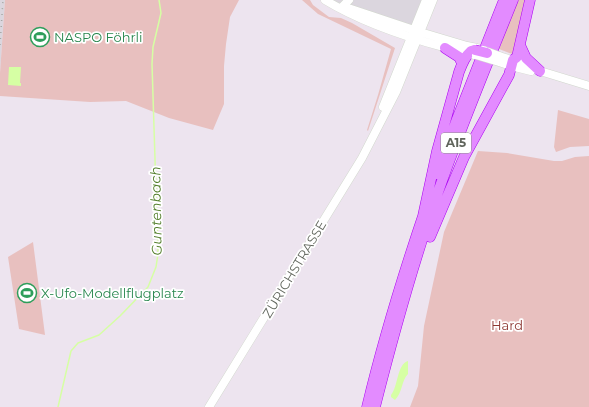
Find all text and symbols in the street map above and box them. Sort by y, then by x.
sports icon: NASPO Föhrli [29,26,51,48]
place label: NASPO Föhrli [54,29,143,45]
road number: A15 [441,133,471,153]
water label: Guntenbach [146,166,166,256]
street label: ZÜRICHSTRASSE [259,217,329,321]
sports icon: X-Ufo-Modellflugplatz [16,282,38,304]
place label: X-Ufo-Modellflugplatz [41,285,184,301]
park label: Hard [491,317,523,333]

